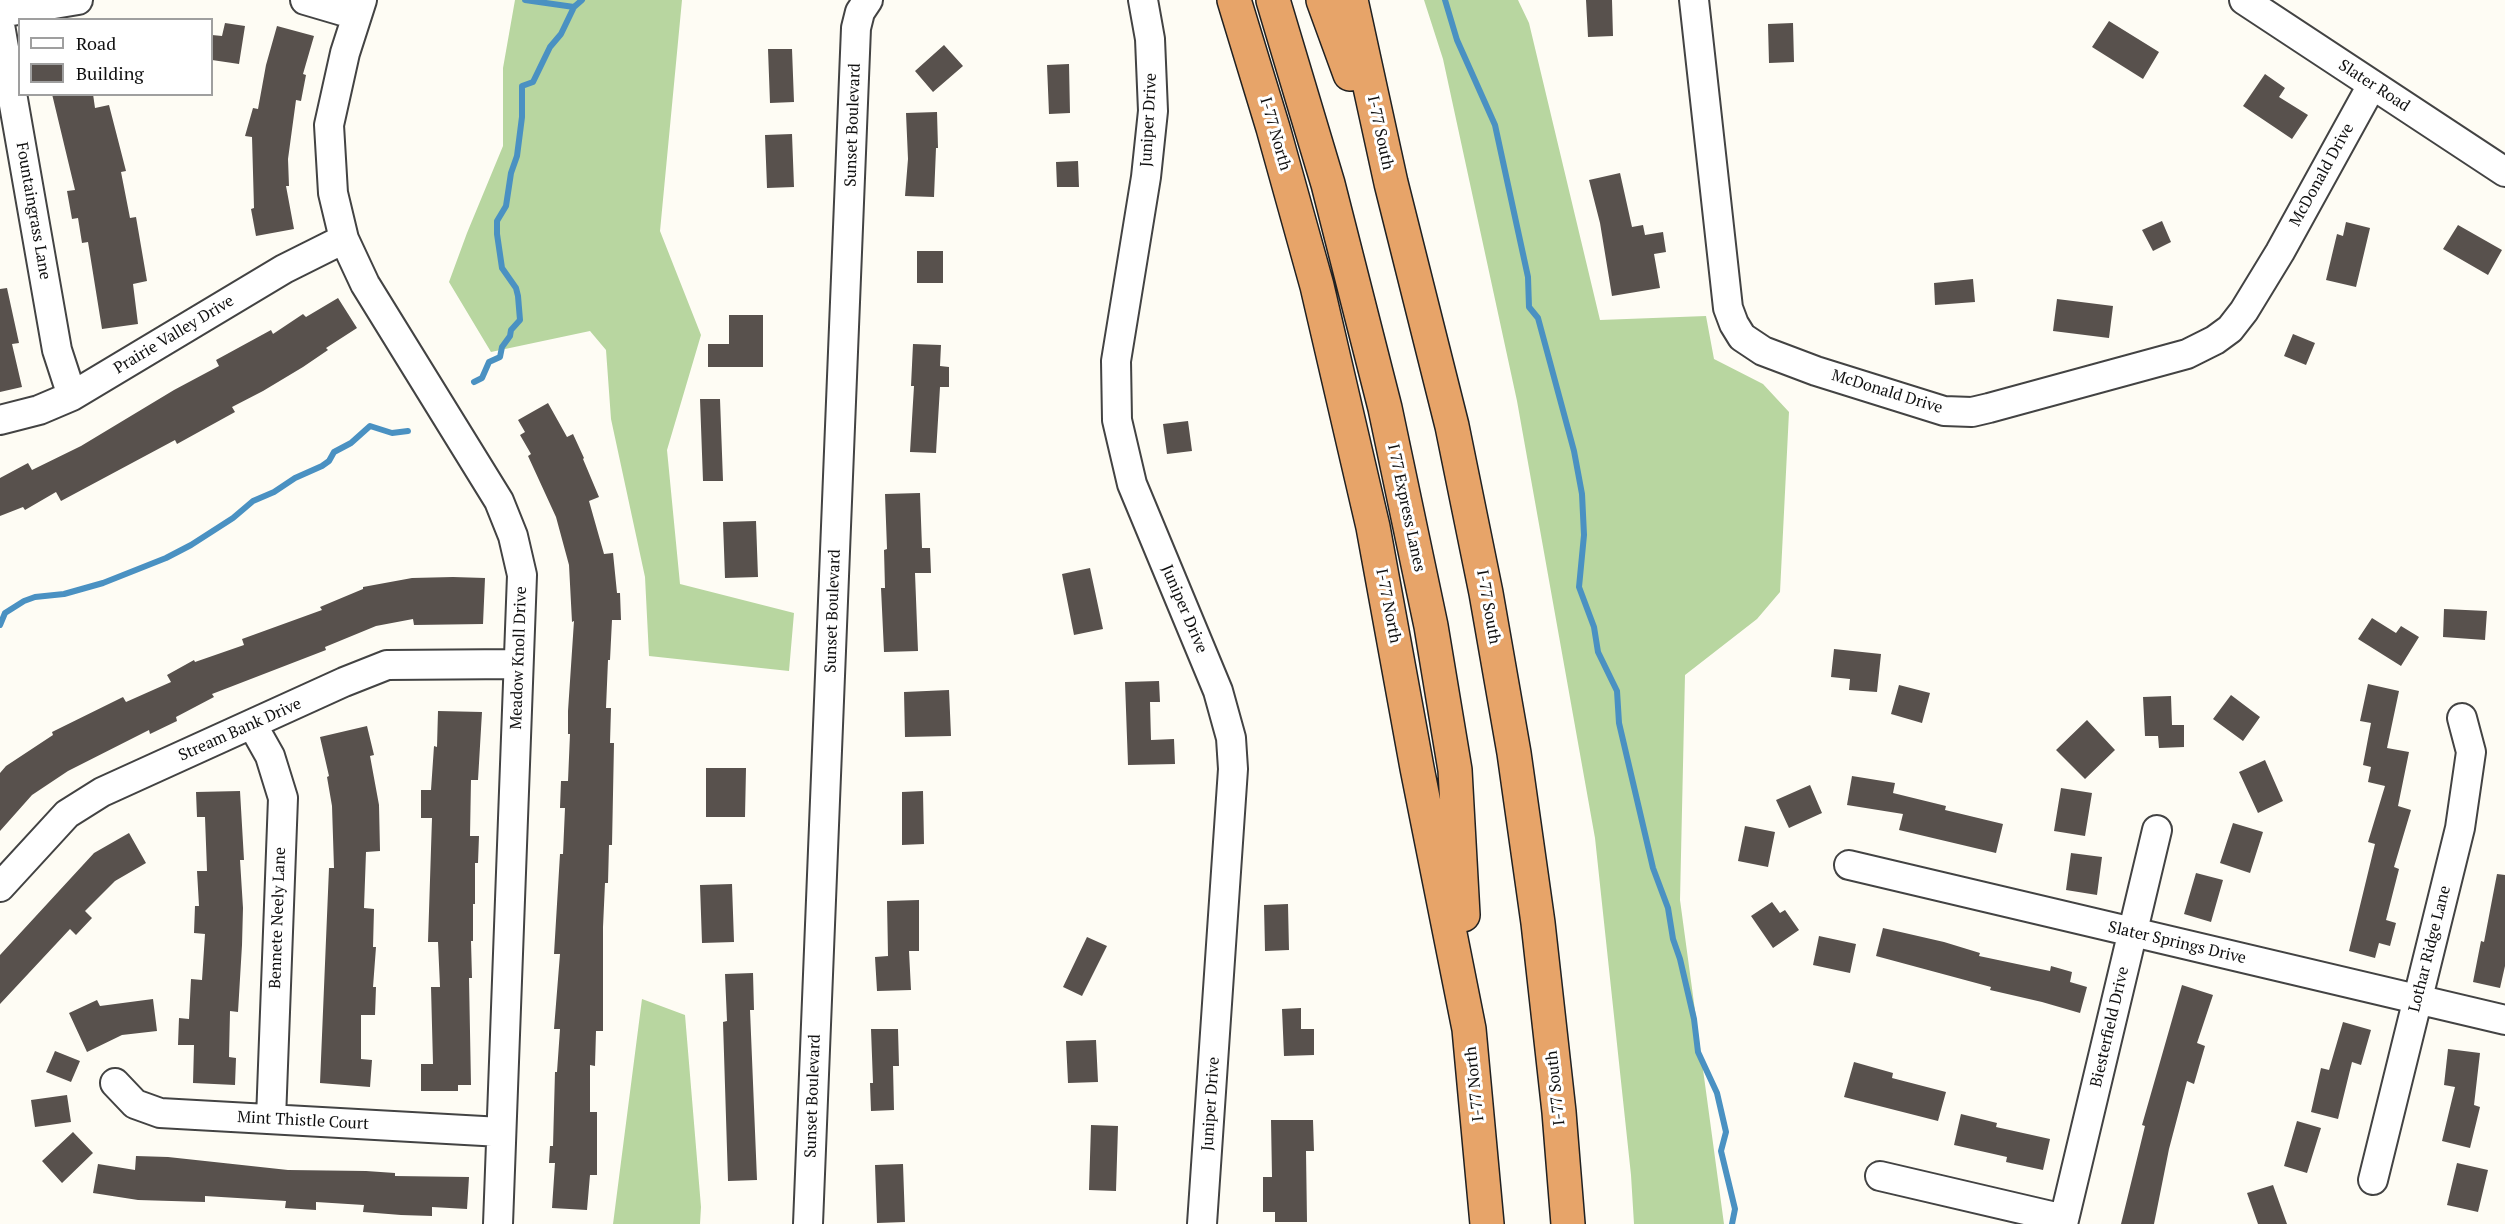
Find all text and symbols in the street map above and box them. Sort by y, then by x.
legend [18,18,213,96]
text: Road [76,31,116,55]
street label: Slater Road [2335,56,2413,116]
text: Building [76,61,144,85]
street label: Sunset Boulevard [841,63,865,187]
street label: Juniper Drive [1137,72,1161,168]
street label: I-77 South [1363,94,1397,172]
street label: I-77 North [1255,95,1295,173]
street label: McDonald Drive [2286,120,2358,230]
street label: Fountaingrass Lane [11,141,55,281]
street label: Prairie Valley Drive [110,292,238,378]
street label: McDonald Drive [1829,366,1945,418]
street label: I 77 Express Lanes [1383,442,1429,574]
street label: Sunset Boulevard [821,549,845,673]
street label: Juniper Drive [1157,562,1211,656]
street label: I-77 North [1371,567,1405,645]
street label: I-77 South [1472,568,1504,646]
street label: Meadow Knoll Drive [507,586,531,730]
street label: Stream Bank Drive [176,694,304,766]
street label: Bennete Neely Lane [266,847,290,989]
street label: Lothar Ridge Lane [2405,884,2455,1014]
street label: Slater Springs Drive [2106,918,2248,968]
street label: Biesterfield Drive [2087,965,2133,1089]
street label: Sunset Boulevard [801,1034,825,1158]
street label: I-77 North [1462,1045,1488,1123]
street label: I-77 South [1543,1050,1569,1126]
street label: Juniper Drive [1198,1056,1224,1152]
street label: Mint Thistle Court [237,1108,369,1134]

